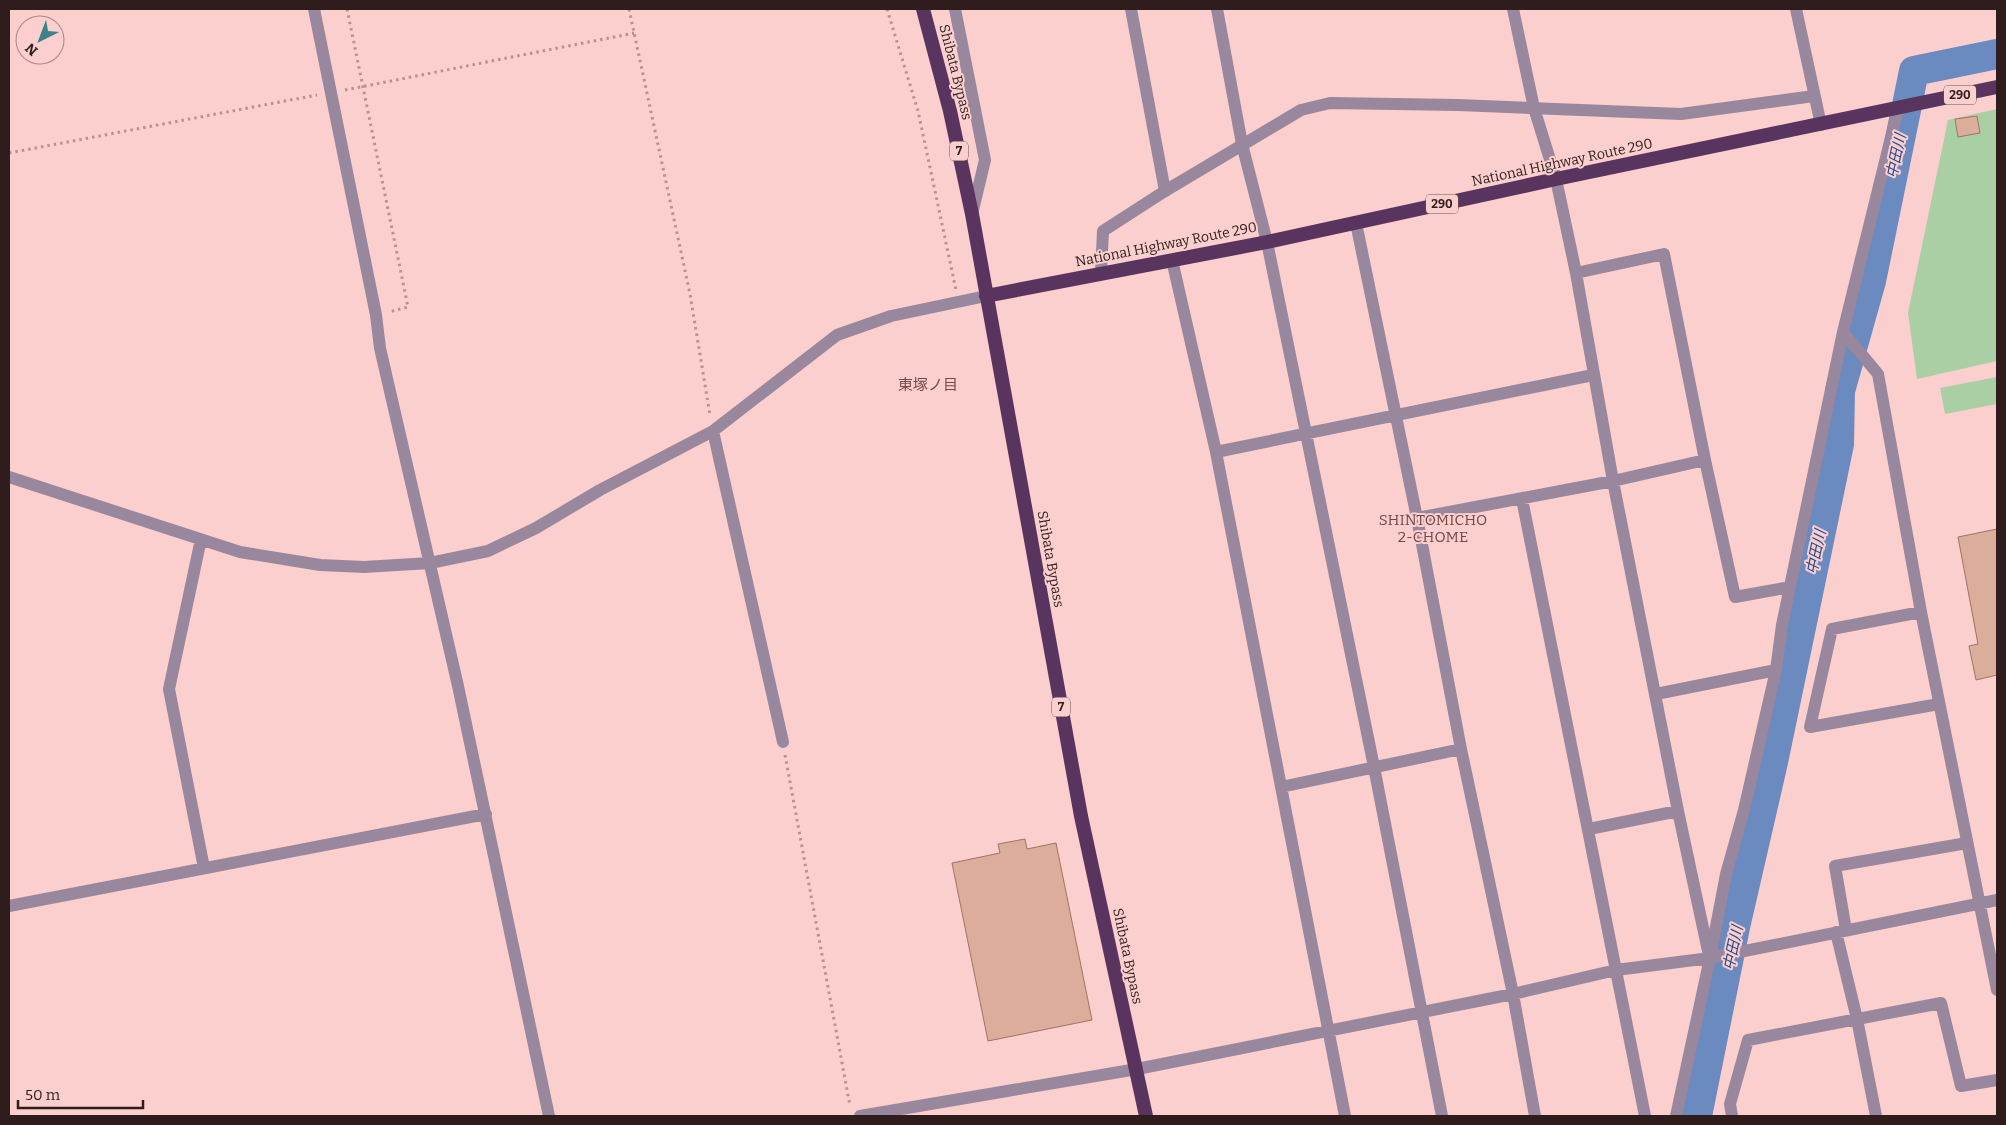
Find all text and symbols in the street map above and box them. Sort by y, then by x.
north arrow [15,15,65,65]
street label: Shibata Bypass [935,23,976,122]
text: N [22,39,41,59]
road number: 290 [1944,86,1976,104]
water label: 中田川 [1883,130,1910,180]
street label: National Highway Route 290 [1470,135,1654,190]
road number: 7 [950,142,968,160]
road number: 290 [1426,194,1458,213]
street label: National Highway Route 290 [1074,219,1258,270]
district label: 東塚ノ目 [898,376,958,394]
street label: Shibata Bypass [1034,509,1067,609]
district label: SHINTOMICHO 2-CHOME [1379,511,1487,546]
water label: 中田川 [1803,526,1830,576]
road number: 7 [1052,698,1070,716]
street label: Shibata Bypass [1109,907,1146,1006]
water label: 中田川 [1720,922,1747,972]
scale bar [18,1078,142,1110]
text: 50 m [25,1086,61,1104]

